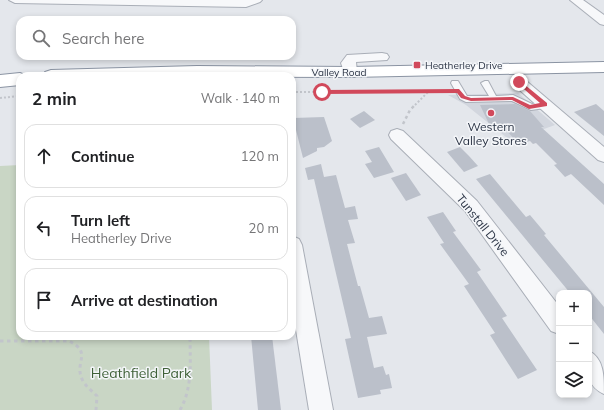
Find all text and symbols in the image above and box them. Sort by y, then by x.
search box [16,16,296,60]
icon: search [30,27,52,49]
text: Search here [62,29,144,48]
place label: Heatherley Drive [425,59,502,72]
marker: Heatherley Drive [412,60,422,70]
street label: Valley Road [312,66,366,79]
route end [510,73,528,91]
route start [313,83,331,101]
text: 2 min [32,88,77,109]
text: Walk · 140 m [201,90,280,106]
marker: Western Valley Stores [486,108,496,118]
place label: Western Valley Stores [455,119,527,148]
icon: ahead [33,145,55,167]
text: Continue [71,147,134,166]
text: 120 m [241,148,279,164]
street label: Tunstall Drive [453,191,513,259]
text: Turn left [71,211,130,230]
icon: left [33,217,55,239]
text: 20 m [249,220,279,236]
text: Heatherley Drive [71,230,172,246]
icon: arrive [33,289,55,311]
map controls [556,290,592,398]
button: + [556,290,592,326]
text: Arrive at destination [71,291,218,310]
button: − [556,326,592,362]
button: layers [556,362,592,398]
park label: Heathfield Park [91,364,192,382]

